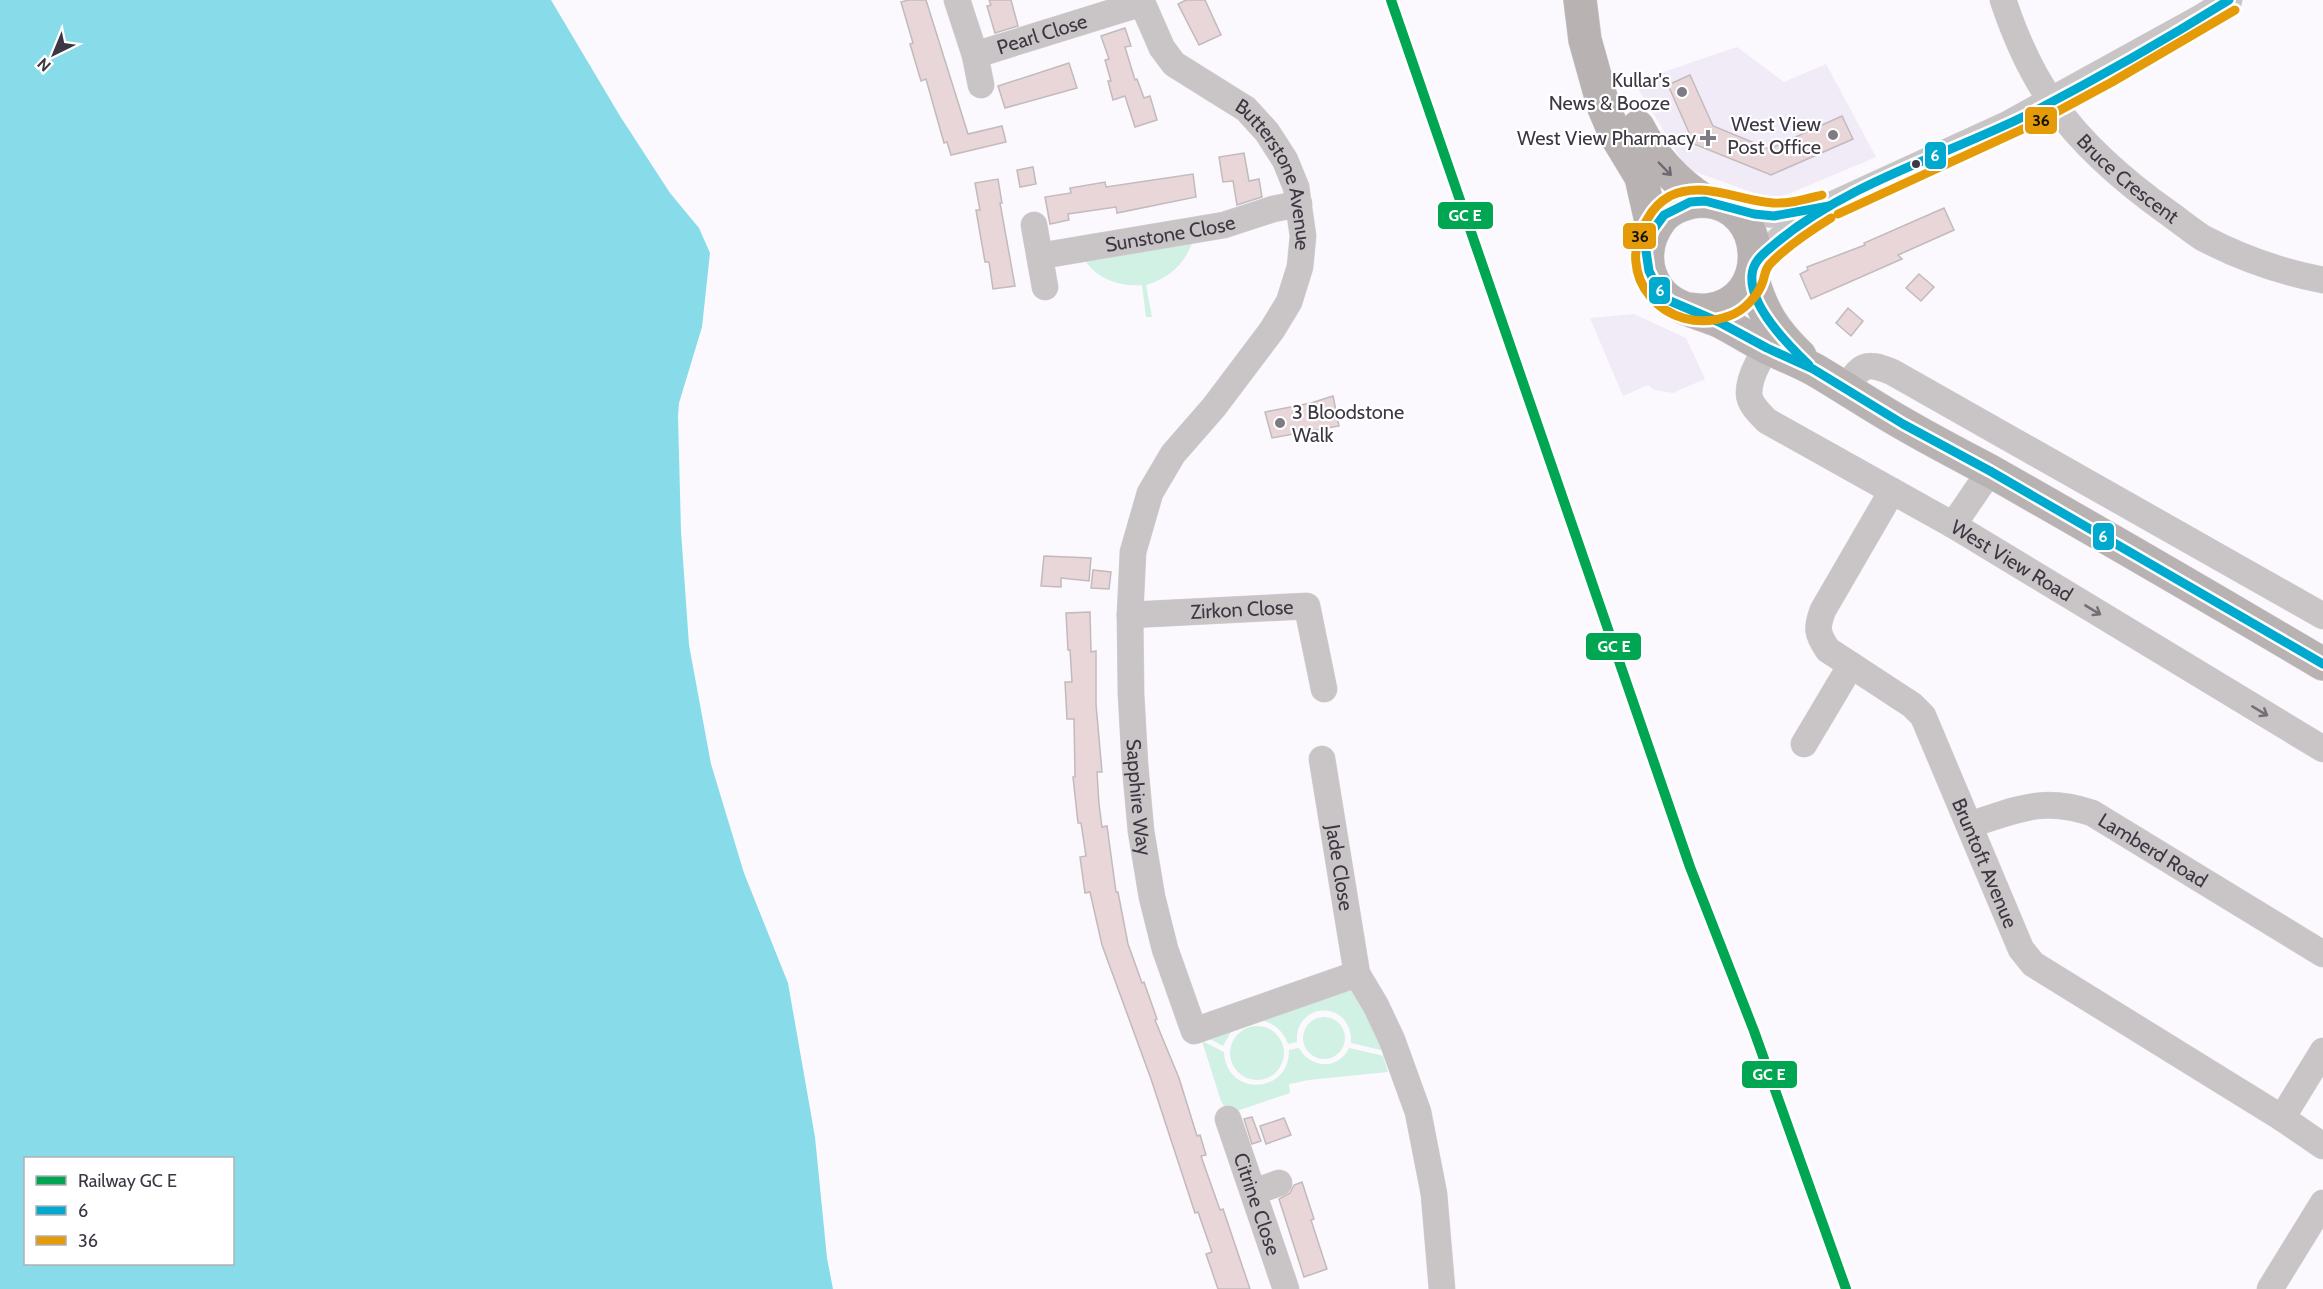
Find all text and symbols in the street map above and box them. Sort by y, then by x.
street label: Pearl Close [994,9,1090,59]
north arrow [24,24,84,84]
text: N [33,54,55,75]
place label: Kullar's News & Booze [1549,68,1670,115]
marker: Kullar's News & Booze [1675,85,1689,99]
street label: Butterstone Avenue [1231,93,1315,252]
line badge: 36 [2024,106,2058,135]
text: 36 [2032,111,2050,130]
place label: West View Post Office [1727,112,1821,159]
place label: West View Pharmacy [1517,126,1696,150]
marker: West View Post Office [1826,128,1840,142]
street label: Bruce Crescent [2072,129,2184,229]
marker: West View Pharmacy [1701,131,1715,145]
line badge: 6 [1924,141,1947,170]
text: 6 [1931,146,1940,165]
unlabelled marker [1910,158,1922,170]
one-way arrow [1658,162,1673,177]
line badge: GC E [1437,201,1494,230]
text: GC E [1448,206,1482,225]
street label: Sunstone Close [1103,210,1238,257]
line badge: 36 [1622,222,1657,250]
text: 36 [1631,227,1649,246]
line badge: 6 [1648,276,1671,305]
text: 6 [1656,281,1665,300]
place label: 3 Bloodstone Walk [1292,400,1404,447]
marker: 3 Bloodstone Walk [1273,416,1287,430]
street label: West View Road [1947,515,2077,607]
line badge: 6 [2092,522,2115,551]
text: 6 [2099,527,2108,546]
street label: Zirkon Close [1190,595,1294,624]
one-way arrow [2084,604,2101,616]
line badge: GC E [1585,632,1642,661]
text: GC E [1597,637,1631,656]
one-way arrow [2251,705,2268,717]
street label: Sapphire Way [1122,738,1157,857]
street label: Bruntoft Avenue [1947,795,2023,932]
street label: Lamberd Road [2094,808,2212,893]
street label: Jade Close [1321,822,1358,912]
line badge: GC E [1741,1060,1798,1089]
text: GC E [1752,1065,1786,1084]
street label: Citrine Close [1228,1150,1286,1259]
legend [24,1157,234,1265]
text: Railway GC E [78,1170,177,1192]
text: 6 [78,1200,88,1222]
text: 36 [78,1230,98,1252]

